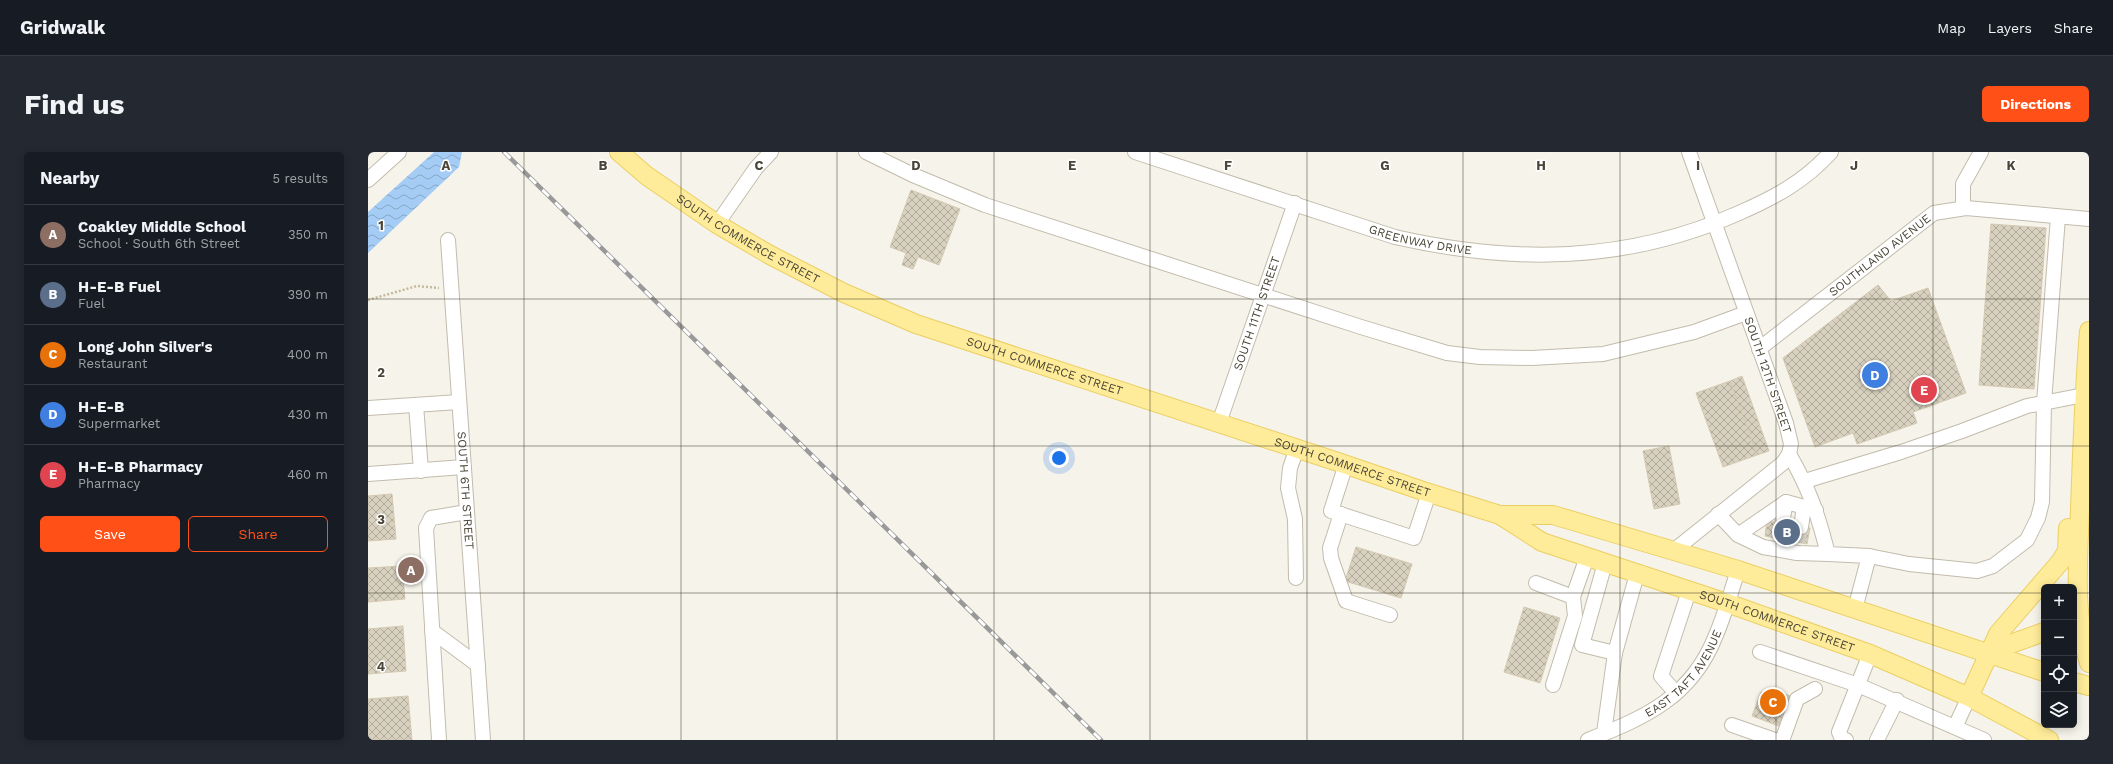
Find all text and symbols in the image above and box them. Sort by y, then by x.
text: Gridwalk [20,16,105,39]
text: Map [1937,20,1966,36]
text: Layers [1988,20,2032,36]
text: Share [2054,20,2093,36]
button: Directions [1982,86,2089,122]
text: Find us [24,88,124,121]
text: A [442,158,451,173]
text: B [599,158,608,173]
text: C [755,158,764,173]
text: D [911,158,921,173]
text: E [1068,158,1076,173]
text: F [1224,158,1232,173]
text: G [1380,158,1390,173]
text: H [1536,158,1546,173]
text: I [1696,158,1700,173]
text: J [1850,158,1858,173]
text: K [2006,158,2016,173]
text: Nearby [40,168,99,188]
text: 5 results [273,171,328,186]
street label: SOUTH COMMERCE STREET [674,191,822,286]
street label: SOUTHLAND AVENUE [1826,211,1934,299]
text: Coakley Middle School [78,218,246,236]
text: 1 [378,218,384,233]
street label: GREENWAY DRIVE [1367,222,1473,257]
text: A [49,227,57,242]
text: 350 m [288,227,328,242]
text: School · South 6th Street [78,236,240,251]
street label: SOUTH 11TH STREET [1231,254,1283,372]
text: H-E-B Fuel [78,278,160,296]
text: B [49,287,57,302]
text: 390 m [287,287,328,302]
text: Fuel [78,296,105,311]
street label: SOUTH 12TH STREET [1742,315,1794,435]
street label: SOUTH COMMERCE STREET [965,334,1125,398]
text: Long John Silver's [78,338,213,356]
text: C [49,347,57,362]
text: 400 m [287,347,328,362]
text: Restaurant [78,356,148,371]
pin: D [1862,360,1888,390]
text: 2 [377,365,385,380]
pin: E [1911,375,1937,405]
text: H-E-B [78,398,124,416]
text: D [48,407,58,422]
text: 430 m [288,407,328,422]
text: Supermarket [78,416,160,431]
street label: SOUTH 6TH STREET [454,431,477,550]
street label: SOUTH COMMERCE STREET [1273,435,1432,500]
your location [1049,448,1069,468]
text: H-E-B Pharmacy [78,458,203,476]
text: E [49,467,57,482]
text: 460 m [287,467,328,482]
text: Pharmacy [78,476,140,491]
text: 3 [377,512,385,527]
button: Save [40,516,180,552]
button: Share [188,516,328,552]
pin: B [1774,517,1800,547]
pin: A [398,555,424,585]
map controls [2041,584,2077,728]
button: + [2041,584,2077,620]
street label: SOUTH COMMERCE STREET [1698,587,1857,655]
button: − [2041,620,2077,656]
street label: EAST TAFT AVENUE [1642,627,1725,720]
button: locate [2041,656,2077,692]
text: 4 [377,659,386,674]
pin: C [1760,687,1786,717]
button: layers [2041,692,2077,728]

